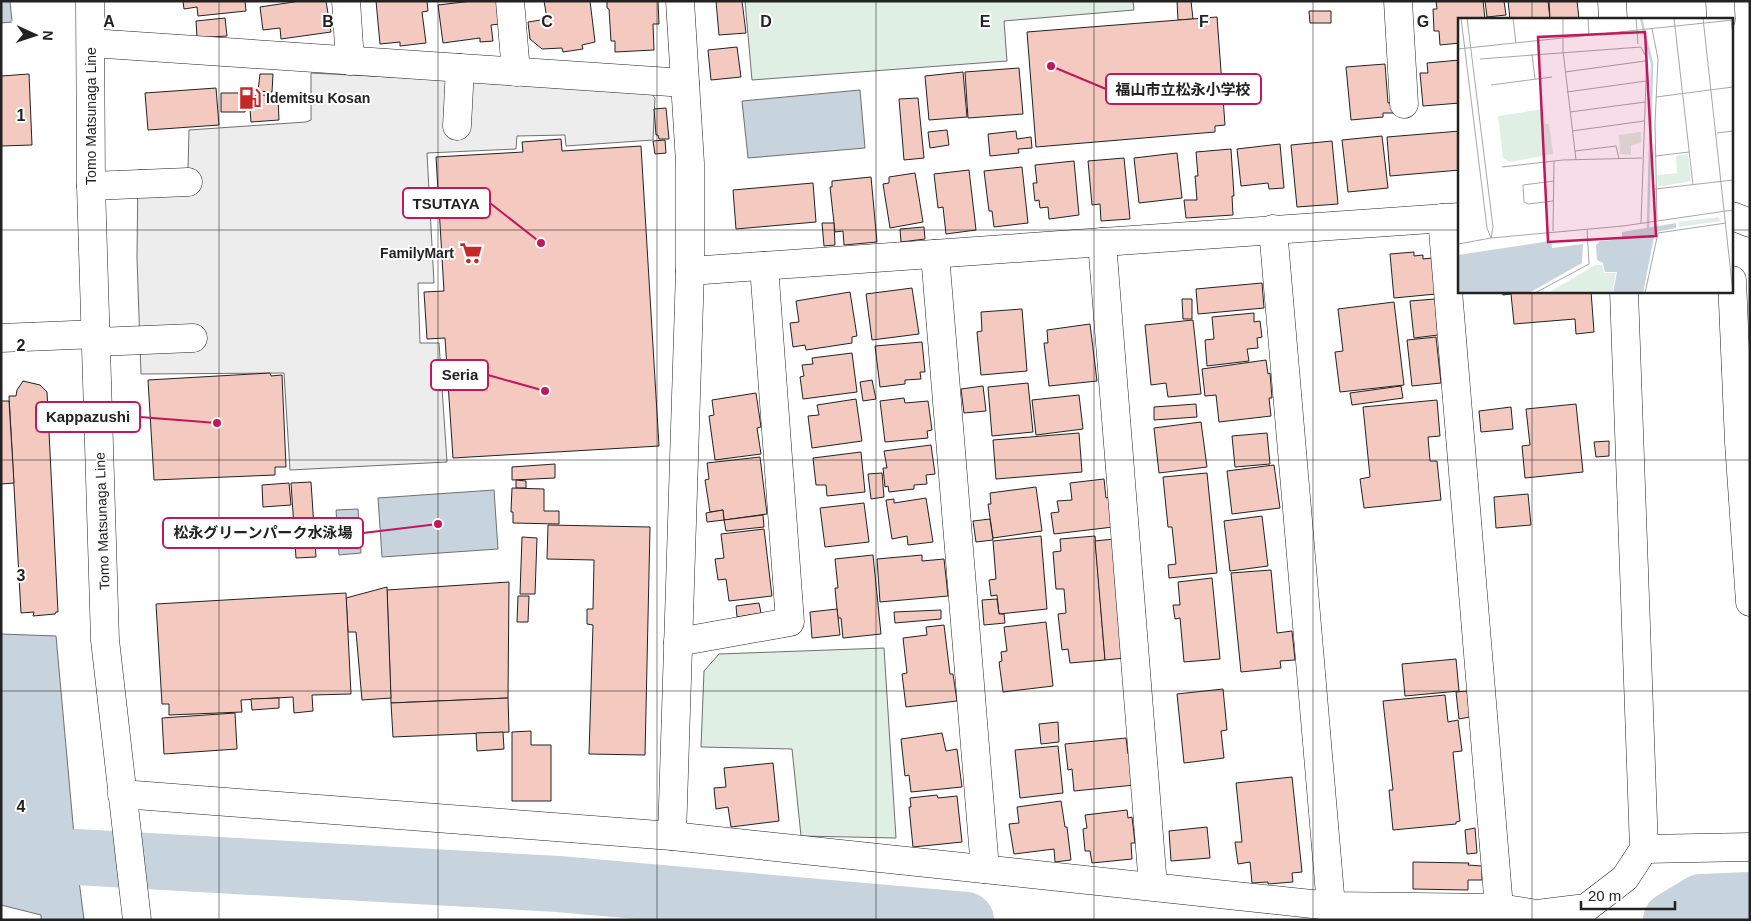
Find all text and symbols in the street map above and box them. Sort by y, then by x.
north arrow [10,10,60,60]
text: A [103,13,115,30]
text: B [322,13,334,30]
text: C [541,13,553,30]
text: D [760,13,772,30]
text: E [980,13,991,30]
text: F [1199,13,1209,30]
text: G [1417,13,1429,30]
inset map [1458,18,1734,292]
text: N [40,30,56,41]
street label: Tomo Matsunaga Line [83,47,99,185]
callout: 福山市立松永小学校 [1106,74,1261,104]
text: 福山市立松永小学校 [1114,81,1251,98]
fuel station icon: Idemitsu Kosan [237,85,263,111]
place label: Idemitsu Kosan [266,90,370,106]
text: 1 [17,107,26,124]
callout: TSUTAYA [403,188,490,218]
text: TSUTAYA [413,195,480,212]
supermarket icon: FamilyMart [458,240,484,266]
place label: FamilyMart [380,245,454,261]
text: 2 [17,337,26,354]
callout: Seria [431,360,488,390]
text: Seria [442,366,479,383]
callout: Kappazushi [36,402,140,432]
text: Kappazushi [46,408,130,425]
street label: Tomo Matsunaga Line [92,452,112,590]
callout: 松永グリーンパーク水泳場 [163,518,363,548]
text: 松永グリーンパーク水泳場 [173,524,353,541]
text: 3 [17,567,26,584]
text: 4 [17,798,26,815]
scale bar [1581,878,1675,910]
text: 20 m [1588,887,1621,904]

